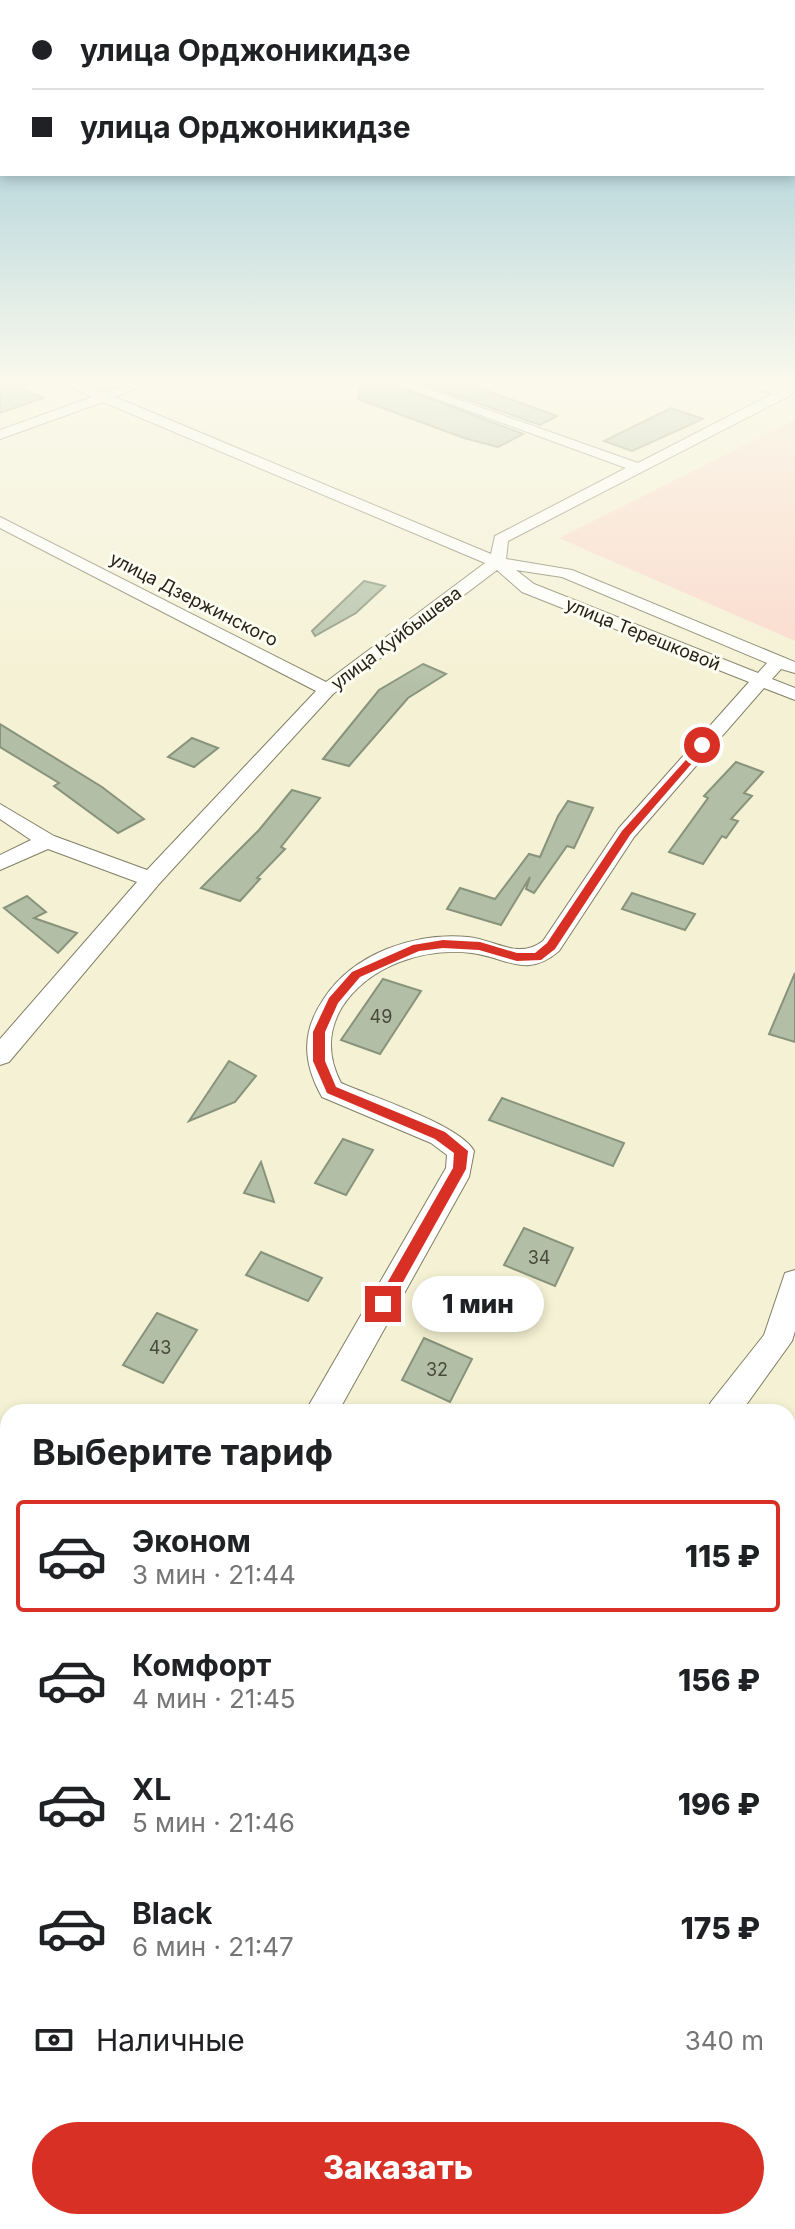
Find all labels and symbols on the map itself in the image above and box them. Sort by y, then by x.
street label: улица Дзержинского [107,548,281,650]
street label: улица Куйбышева [327,582,465,694]
street label: улица Терешковой [563,593,723,675]
route start [684,727,720,763]
house number: 49 [370,1006,392,1027]
house number: 34 [528,1247,550,1268]
callout: 1 мин [411,1276,543,1332]
route end [365,1286,401,1322]
house number: 43 [149,1337,171,1358]
house number: 32 [426,1359,448,1380]

